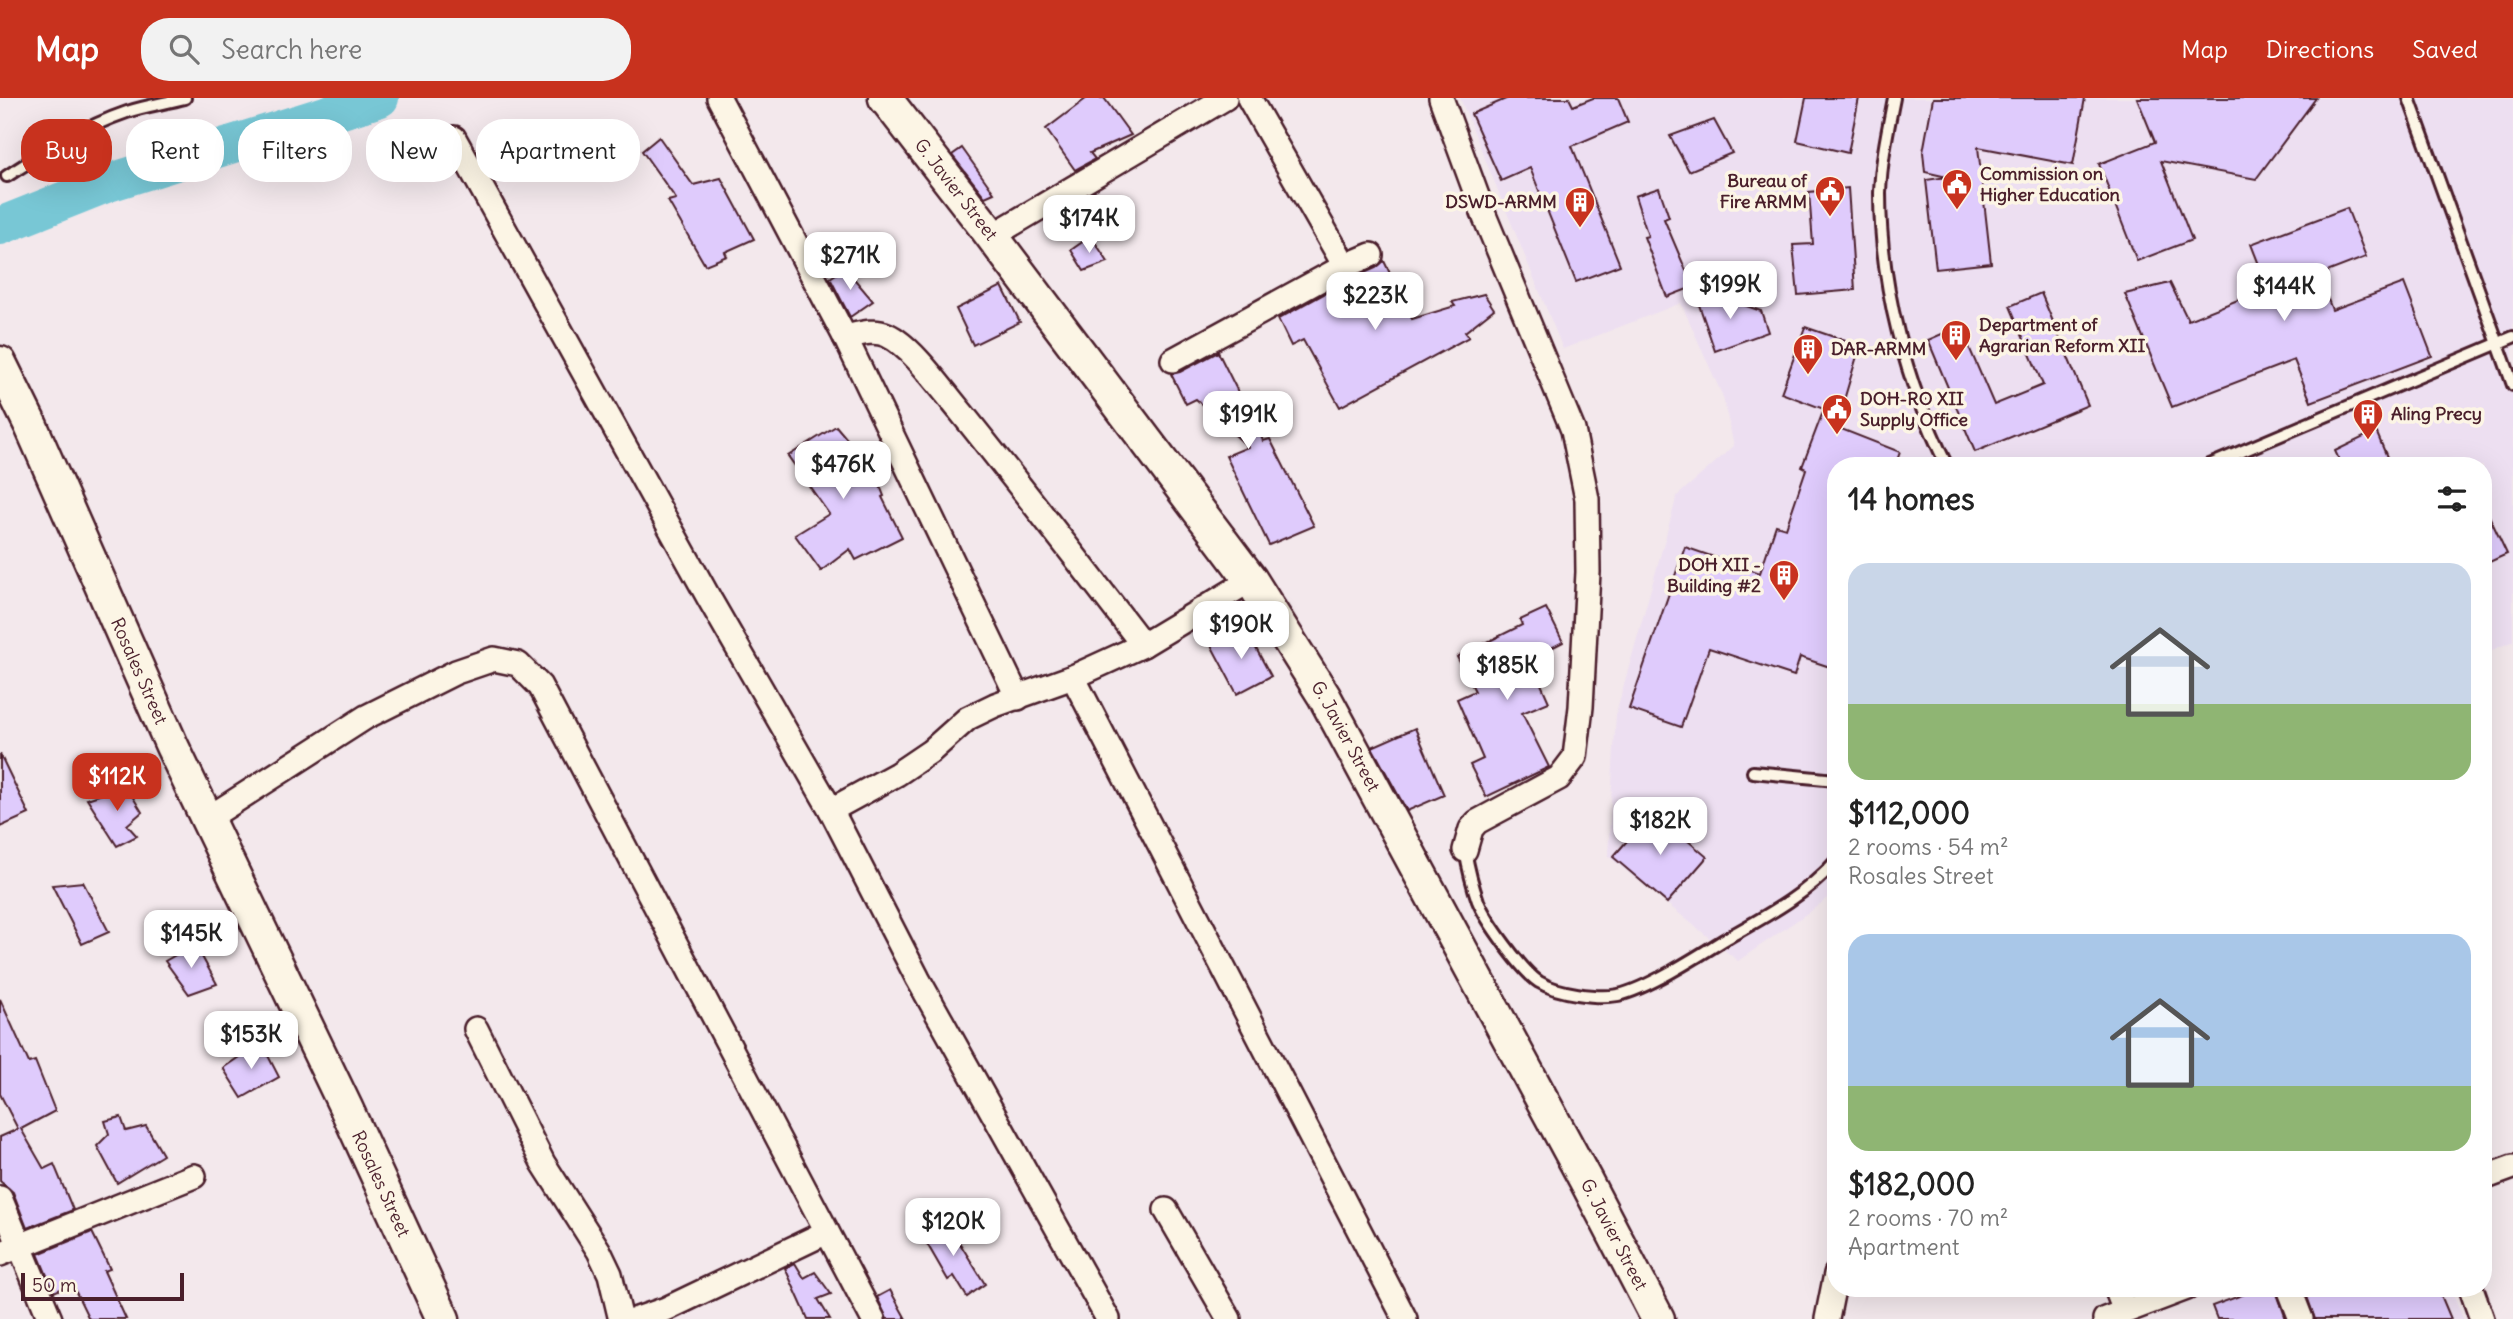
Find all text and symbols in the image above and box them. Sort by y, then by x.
search box [141,18,631,81]
text: Map [35,28,99,70]
icon: search [165,30,203,68]
text: Search here [221,33,362,66]
text: Map [2181,34,2228,64]
text: Directions [2266,34,2374,64]
text: Saved [2412,34,2478,64]
chip: Buy [21,119,112,182]
chip: Rent [126,119,224,182]
chip: Filters [238,119,352,182]
chip: New [366,119,462,182]
chip: Apartment [476,119,640,182]
street label: G. Javier Street [910,134,1003,245]
place label: Commission on Higher Education [1980,162,2121,206]
public building icon: Commission on Higher Education [1940,167,1974,211]
place label: Bureau of Fire ARMM [1720,169,1808,213]
public building icon: Bureau of Fire ARMM [1813,174,1847,218]
building icon: DSWD-ARMM [1563,185,1597,229]
place label: DSWD-ARMM [1445,190,1557,213]
pin: $174K [1040,195,1138,255]
text: $174K [1059,203,1119,232]
pin: $271K [801,232,899,292]
text: $271K [820,240,880,269]
pin: $199K [1681,262,1779,321]
pin: $144K [2235,264,2333,323]
text: $199K [1699,269,1761,298]
text: $144K [2253,271,2315,300]
pin: $223K [1326,272,1424,332]
text: $223K [1342,280,1408,309]
place label: Department of Agrarian Reform XII [1979,313,2145,357]
building icon: Department of Agrarian Reform XII [1939,318,1973,362]
building icon: DAR-ARMM [1791,332,1825,376]
place label: DAR-ARMM [1831,337,1926,360]
place label: DOH-RO XII Supply Office [1860,387,1968,431]
pin: $191K [1199,392,1297,451]
public building icon: DOH-RO XII Supply Office [1820,392,1854,436]
building icon: Aling Precy [2351,397,2385,441]
text: $191K [1219,399,1277,428]
place label: Aling Precy [2391,402,2482,425]
pin: $476K [794,442,892,501]
text: $476K [811,449,875,478]
text: 14 homes [1848,480,1975,518]
icon: filters [2433,480,2471,518]
place label: DOH XII - Building #2 [1667,553,1761,597]
building icon: DOH XII - Building #2 [1767,558,1801,602]
pin: $190K [1192,602,1290,661]
text: $190K [1209,609,1273,638]
icon: home [2097,609,2223,735]
street label: Rosales Street [106,614,173,728]
pin: $185K [1458,642,1556,702]
text: $185K [1476,650,1538,679]
street label: G. Javier Street [1306,676,1385,795]
pin: $112K [68,754,166,813]
text: $112K [88,761,146,790]
text: $112,000 [1848,794,1970,832]
pin: $182K [1611,798,1709,857]
text: $182K [1629,805,1691,834]
text: 2 rooms · 54 m² [1848,832,2009,861]
text: Rosales Street [1848,861,1994,890]
pin: $145K [142,910,240,970]
text: $145K [160,918,222,947]
icon: home [2097,980,2223,1106]
pin: $153K [202,1012,300,1071]
text: $153K [220,1019,282,1048]
street label: Rosales Street [347,1127,416,1240]
text: $182,000 [1848,1165,1975,1203]
street label: G. Javier Street [1576,1175,1653,1294]
pin: $120K [904,1198,1002,1258]
text: 2 rooms · 70 m² [1848,1203,2008,1232]
text: $120K [921,1206,985,1235]
text: Apartment [1848,1232,1960,1261]
scale bar [21,1270,184,1302]
text: 50 m [32,1273,77,1297]

